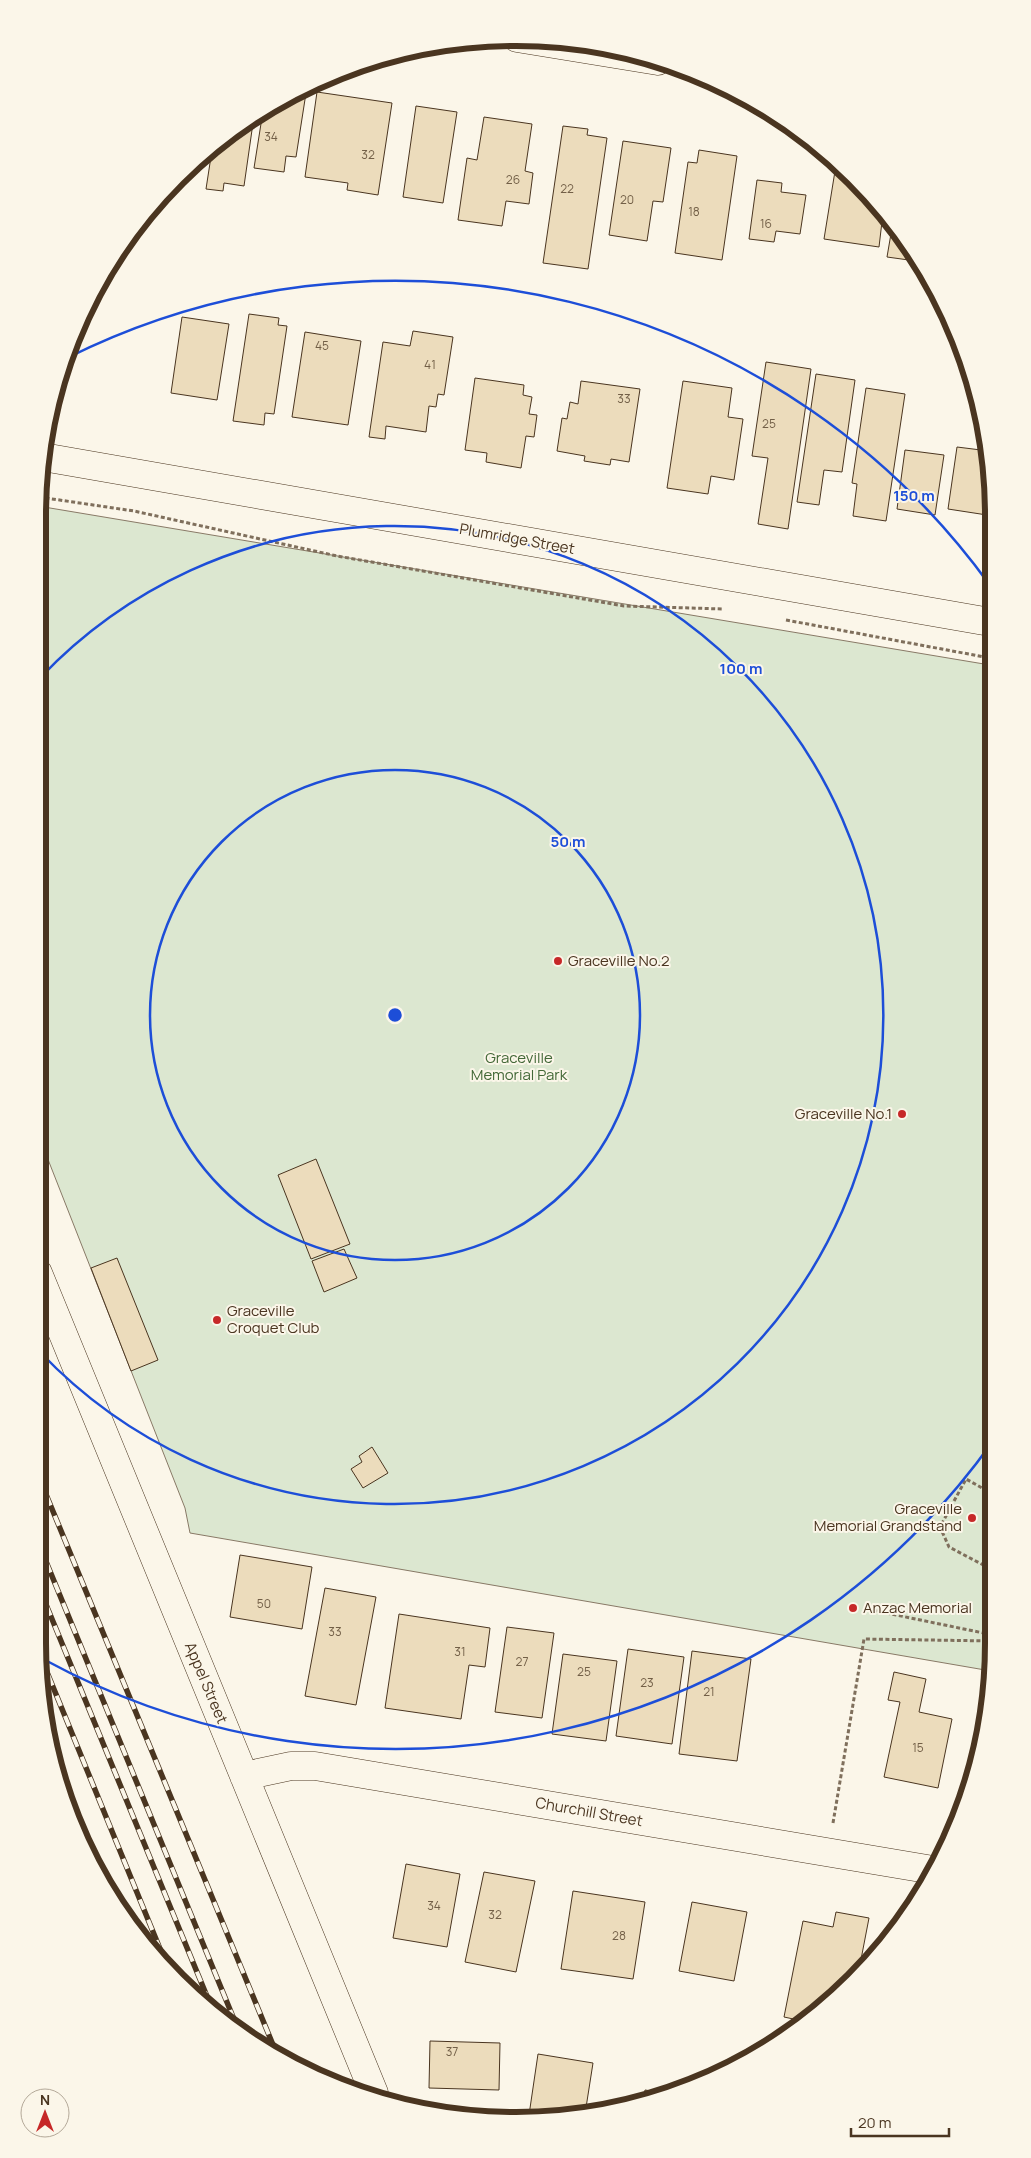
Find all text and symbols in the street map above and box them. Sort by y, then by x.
house number: 34 [264,128,278,145]
house number: 32 [361,146,375,163]
house number: 26 [506,171,520,188]
house number: 22 [560,180,574,197]
house number: 20 [620,191,634,208]
house number: 18 [688,203,700,220]
house number: 16 [760,215,772,232]
house number: 45 [315,337,329,354]
house number: 41 [424,356,436,373]
house number: 33 [617,390,631,407]
house number: 25 [762,415,776,432]
text: 150 m [893,485,935,506]
street label: Plumridge Street [458,518,576,559]
text: 100 m [720,658,762,679]
text: 50 m [550,831,586,852]
place label: Graceville No.2 [568,950,670,971]
marker: Graceville No.2 [552,955,564,967]
centre of rings [386,1006,404,1024]
park label: Graceville Memorial Park [471,1047,568,1085]
place label: Graceville No.1 [795,1103,892,1124]
marker: Graceville No.1 [896,1108,908,1120]
place label: Graceville Croquet Club [227,1300,320,1338]
marker: Graceville Croquet Club [211,1314,223,1326]
place label: Graceville Memorial Grandstand [814,1498,962,1536]
marker: Graceville Memorial Grandstand [966,1512,978,1524]
house number: 50 [257,1595,271,1612]
place label: Anzac Memorial [863,1597,972,1618]
marker: Anzac Memorial [847,1602,859,1614]
house number: 33 [328,1623,342,1640]
street label: Appel Street [180,1639,233,1727]
house number: 31 [454,1643,466,1660]
house number: 27 [516,1653,528,1670]
house number: 25 [577,1663,591,1680]
house number: 23 [640,1674,654,1691]
house number: 21 [703,1683,715,1700]
house number: 15 [912,1739,924,1756]
street label: Churchill Street [534,1792,644,1831]
house number: 34 [427,1897,441,1914]
house number: 32 [488,1906,502,1923]
house number: 28 [612,1927,626,1944]
house number: 37 [446,2043,458,2060]
north arrow [20,2088,70,2138]
text: N [40,2090,50,2109]
scale bar [851,2106,948,2138]
text: 20 m [858,2112,891,2133]

